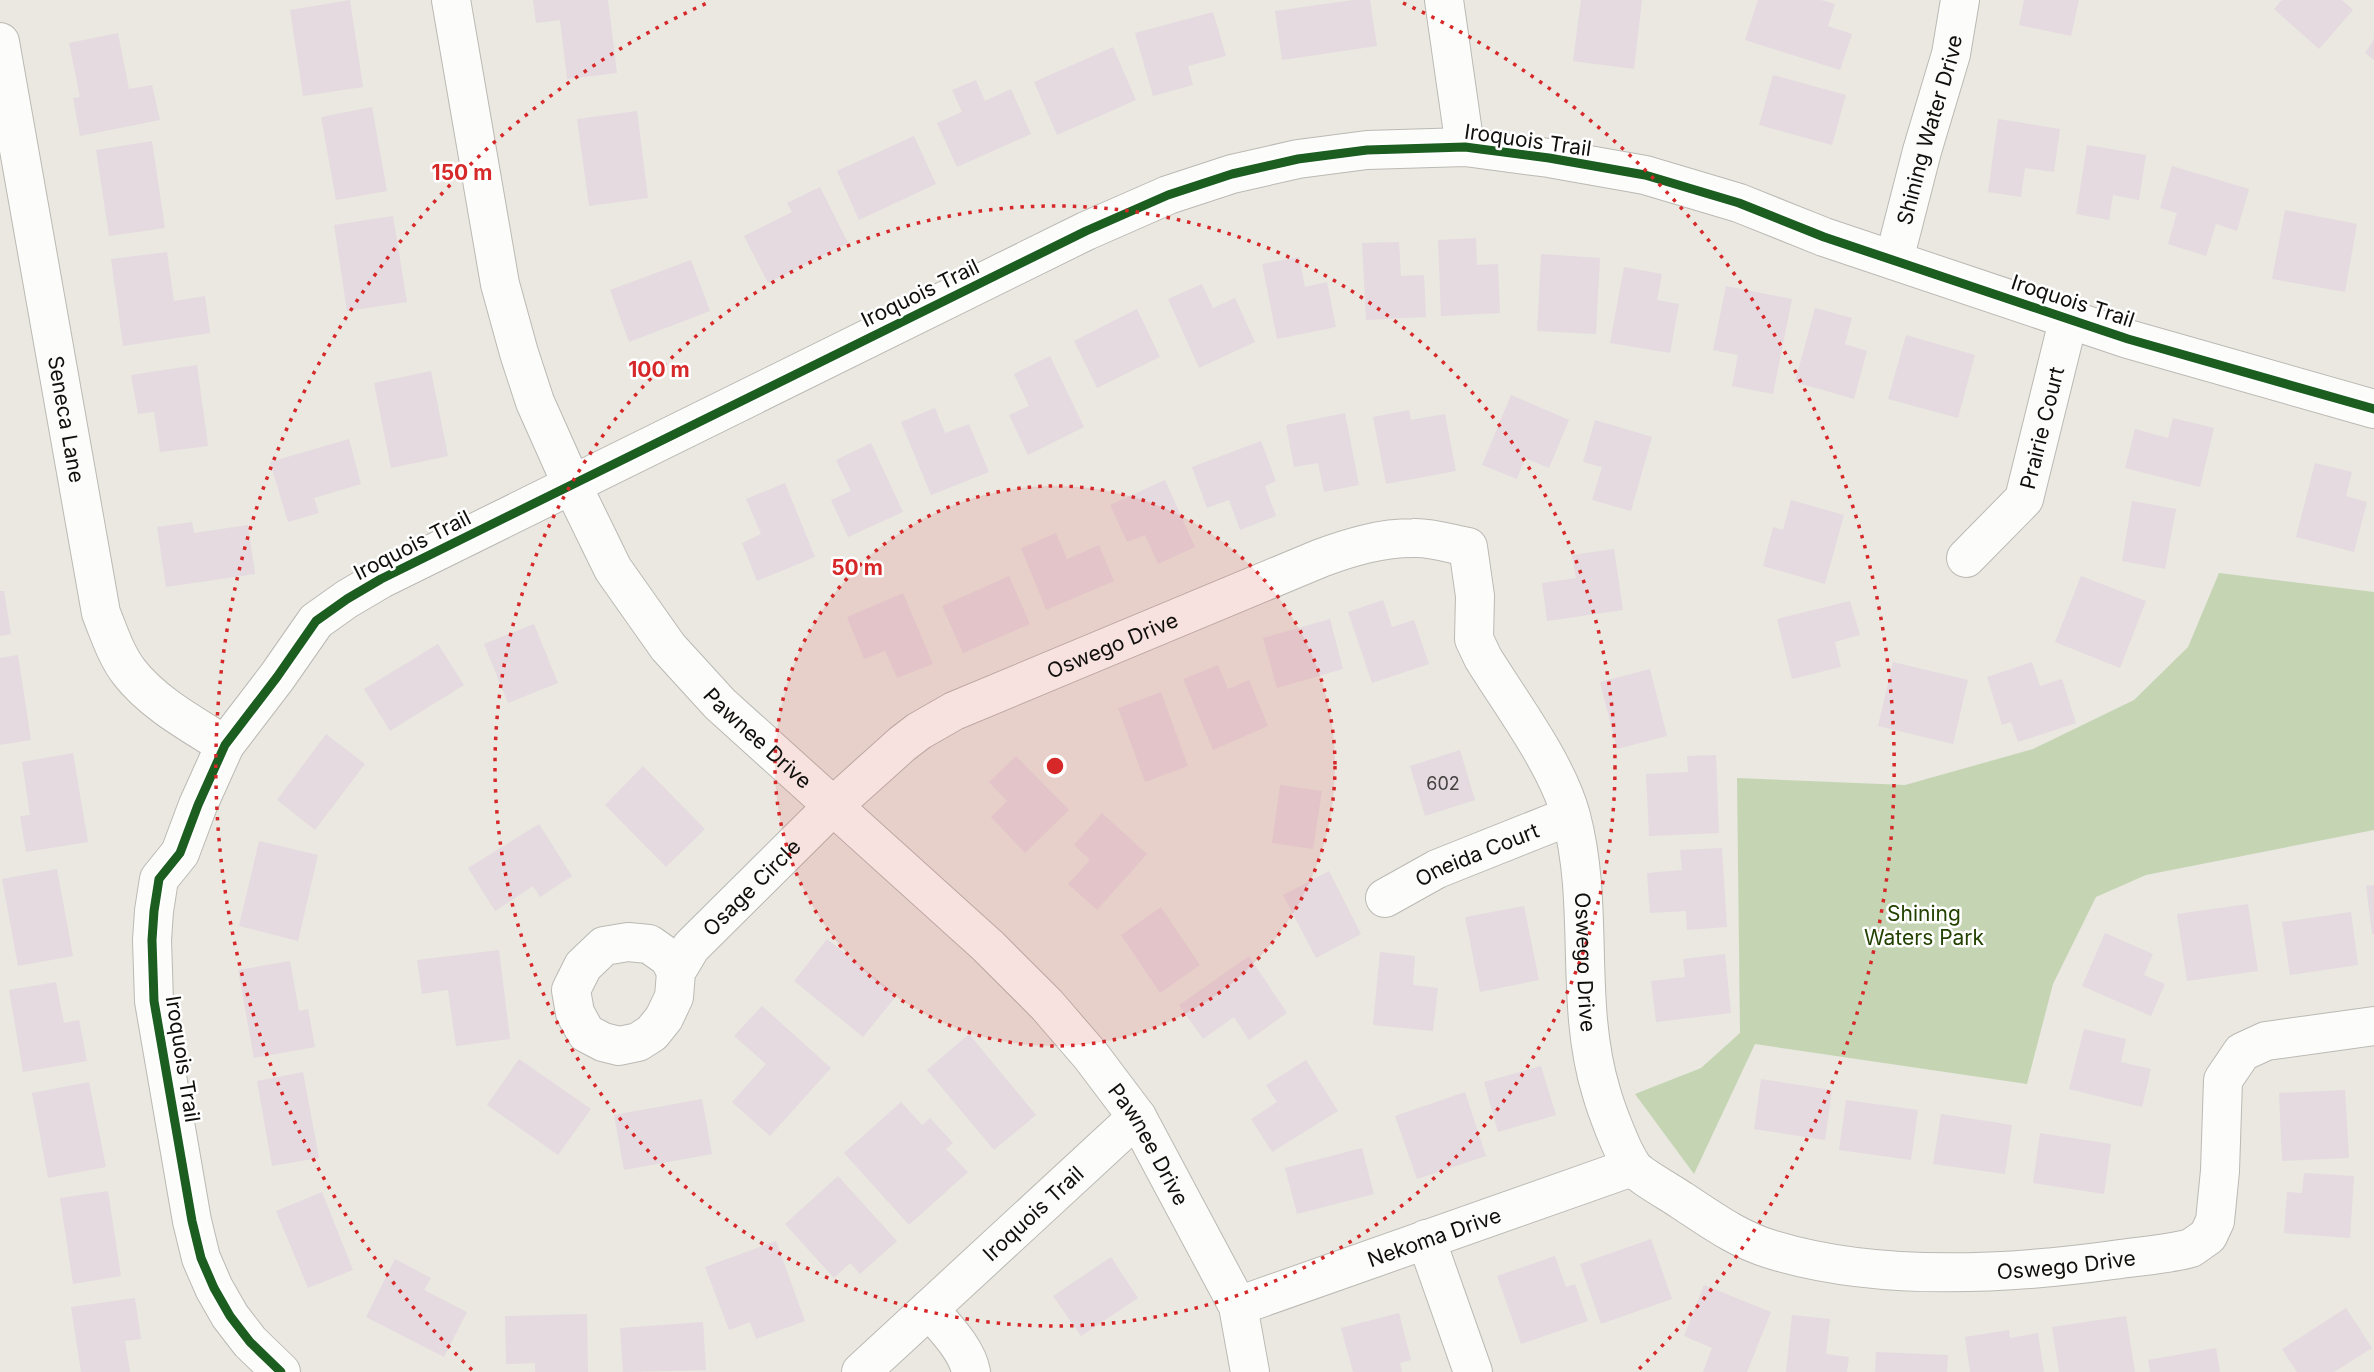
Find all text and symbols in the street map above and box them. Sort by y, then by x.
street label: Shining Water Drive [1891,33,1966,227]
street label: Iroquois Trail [1463,119,1593,161]
text: 150 m [432,160,492,185]
street label: Iroquois Trail [857,254,983,332]
street label: Iroquois Trail [2008,269,2138,333]
street label: Seneca Lane [43,354,90,485]
text: 100 m [628,357,690,382]
street label: Prairie Court [2014,364,2069,492]
street label: Iroquois Trail [349,505,475,585]
text: 50 m [831,555,883,580]
street label: Oswego Drive [1043,607,1182,683]
street label: Pawnee Drive [699,682,817,793]
centre of rings [1043,754,1067,778]
house number: 602 [1426,773,1460,794]
street label: Oneida Court [1410,817,1542,891]
street label: Osage Circle [697,833,805,941]
street label: Oswego Drive [1570,892,1602,1033]
park label: Shining Waters Park [1864,901,1985,950]
street label: Iroquois Trail [161,994,205,1124]
street label: Pawnee Drive [1103,1078,1194,1209]
street label: Iroquois Trail [977,1161,1088,1266]
street label: Nekoma Drive [1364,1202,1504,1272]
street label: Oswego Drive [1996,1245,2137,1284]

